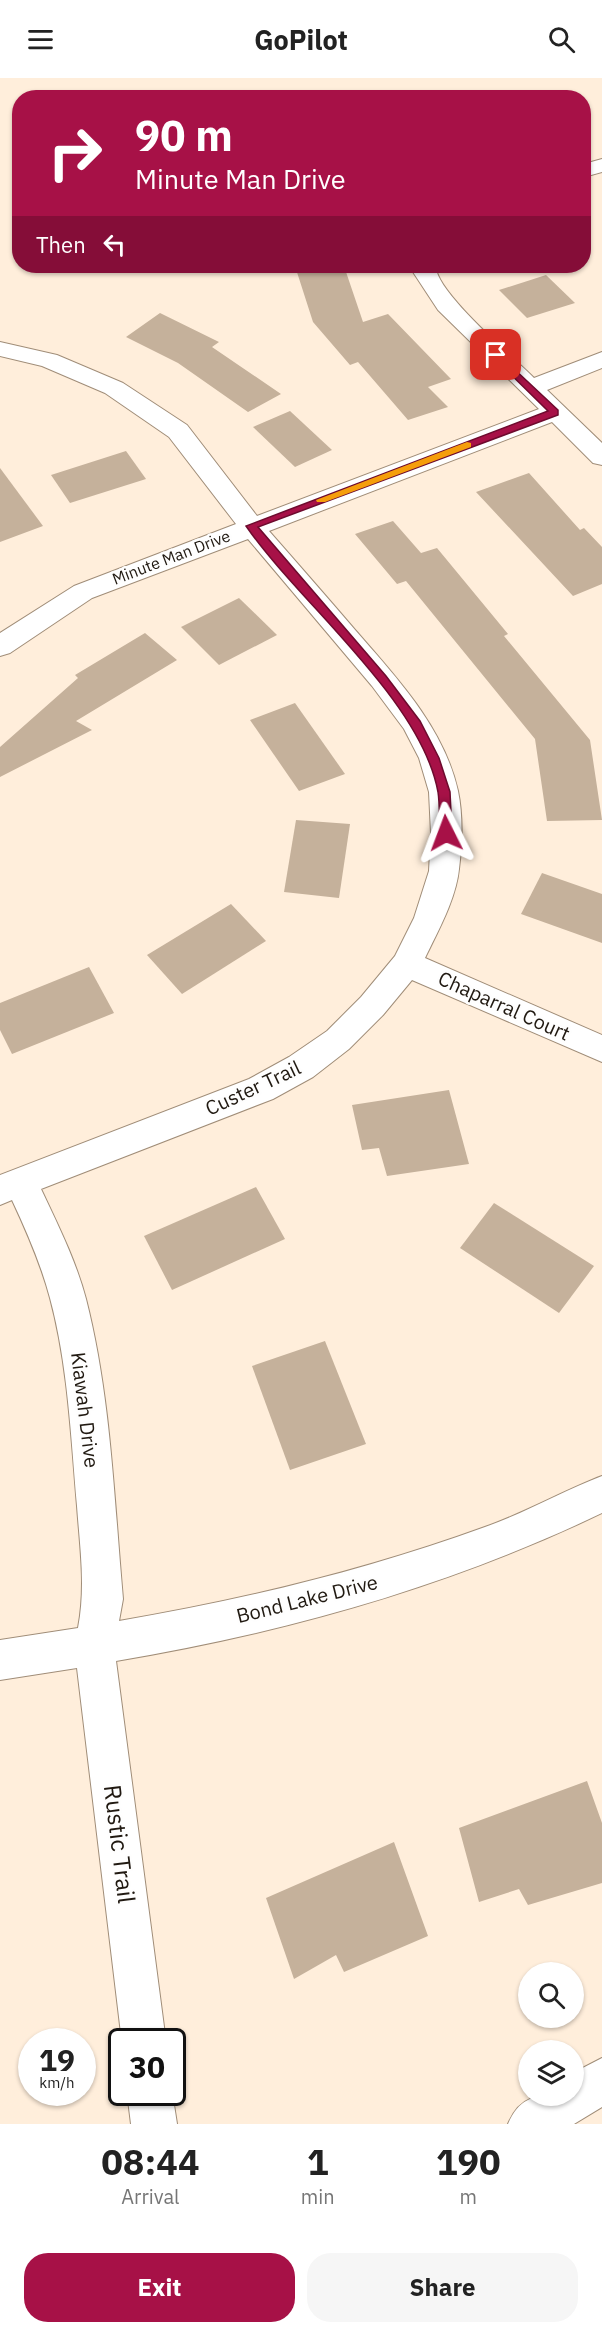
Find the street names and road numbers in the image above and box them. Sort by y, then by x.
street label: Minute Man Drive [109,525,233,589]
street label: Chaparral Court [434,964,574,1047]
street label: Custer Trail [201,1054,305,1121]
street label: Kiawah Drive [65,1350,106,1469]
street label: Bond Lake Drive [233,1568,380,1629]
street label: Rustic Trail [97,1783,143,1905]

